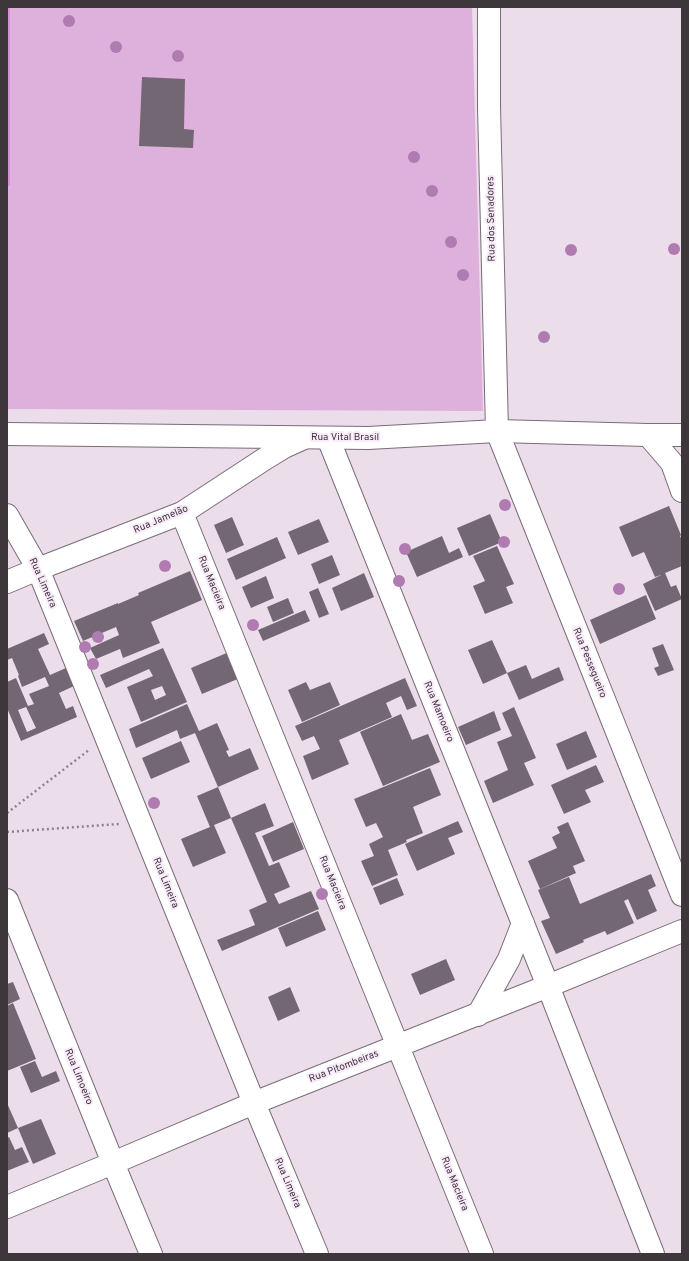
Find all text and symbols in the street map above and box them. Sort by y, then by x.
street label: Rua dos Senadores [485,176,499,262]
street label: Rua Vital Brasil [311,432,379,444]
street label: Rua Jamelão [132,503,190,537]
street label: Rua Macieira [195,554,227,612]
street label: Rua Limeira [26,556,58,610]
street label: Rua Pessegueiro [569,626,609,700]
street label: Rua Mamoeiro [420,680,456,744]
street label: Rua Macieira [316,854,348,912]
street label: Rua Limeira [149,856,181,910]
street label: Rua Limoeiro [61,1047,95,1107]
street label: Rua Pitombeiras [307,1048,381,1086]
street label: Rua Macieira [438,1155,470,1213]
street label: Rua Limeira [271,1156,303,1210]

